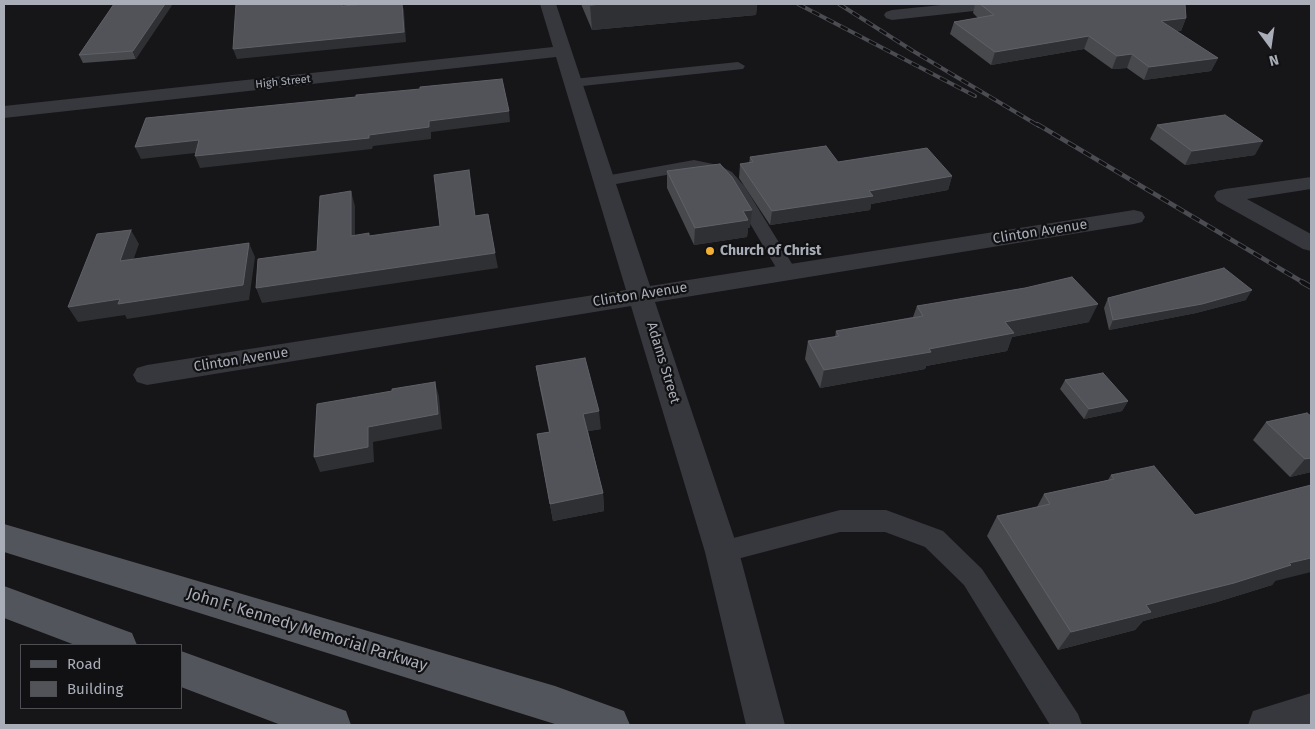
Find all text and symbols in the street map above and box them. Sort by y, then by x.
north arrow [1245,20,1295,70]
text: N [1267,51,1280,69]
street label: High Street [255,73,311,91]
street label: Clinton Avenue [992,216,1088,248]
place label: Church of Christ [720,243,821,259]
marker: Church of Christ [704,245,716,257]
street label: Clinton Avenue [592,279,688,311]
street label: Adams Street [643,320,683,406]
street label: Clinton Avenue [193,344,289,376]
street label: John F. Kennedy Memorial Parkway [184,584,430,676]
legend [20,644,182,709]
text: Road [67,655,102,673]
text: Building [67,680,123,698]

